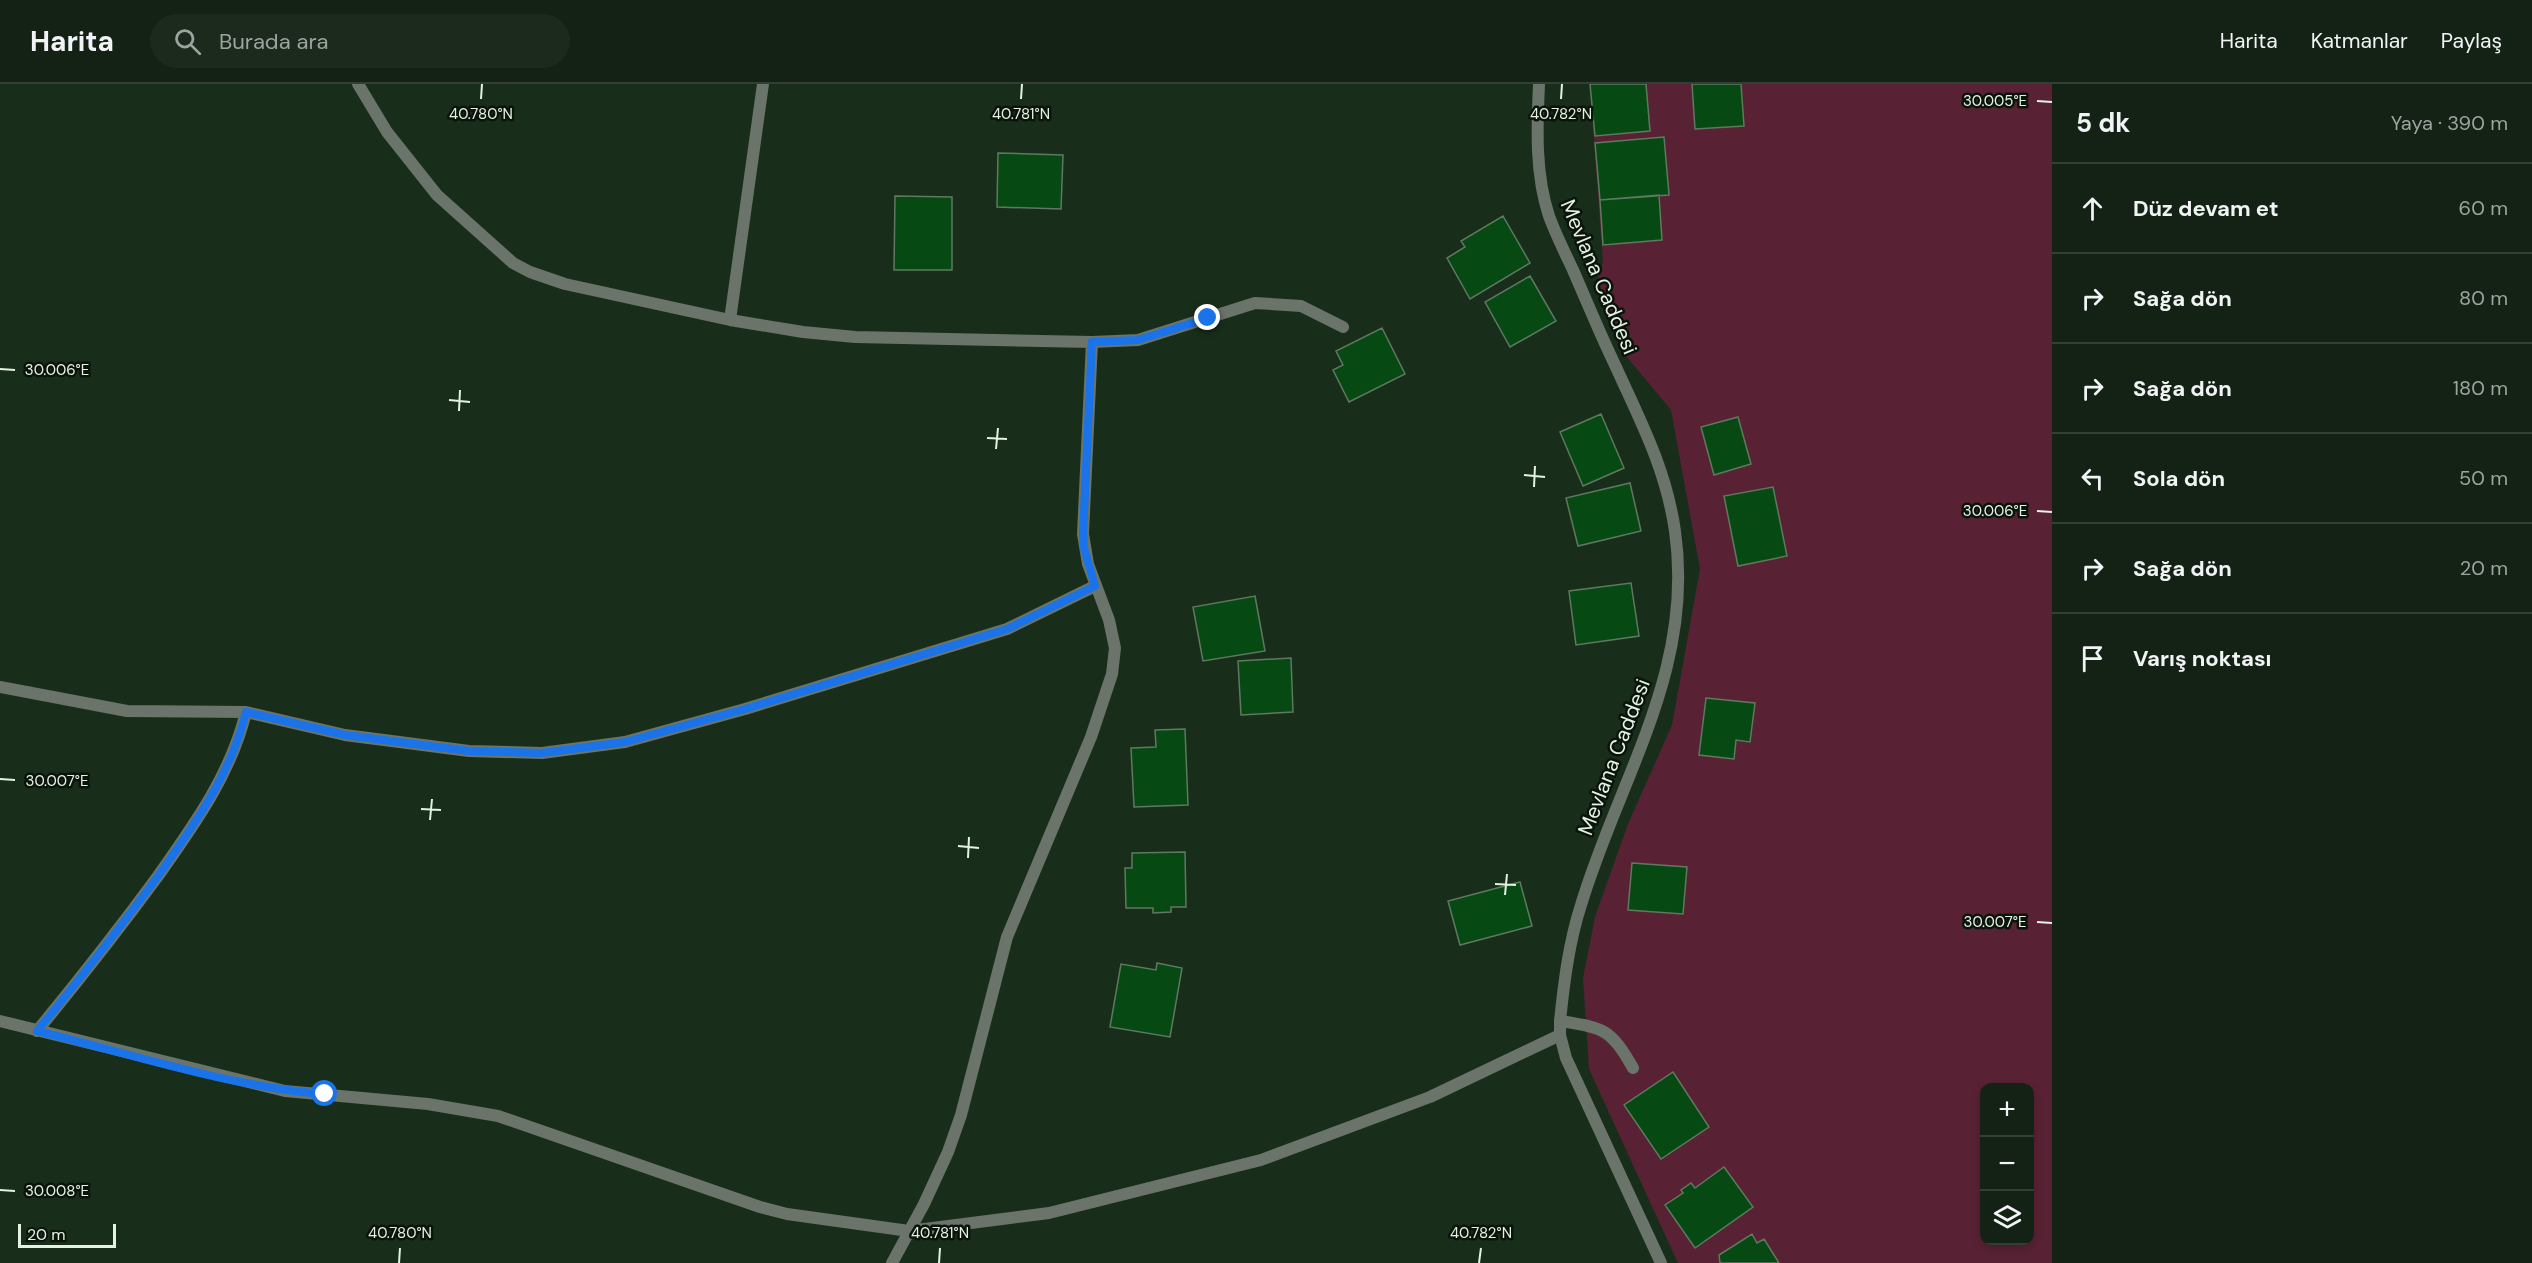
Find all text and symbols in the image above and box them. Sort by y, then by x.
search box [150,14,570,68]
text: Harita [30,23,114,60]
icon: search [171,25,204,58]
text: Burada ara [219,27,329,56]
text: Harita [2220,27,2278,55]
text: Katmanlar [2311,27,2408,55]
text: Paylaş [2441,27,2502,55]
text: 30.005°E [1963,91,2027,111]
text: 40.780°N [449,104,513,124]
text: 40.781°N [992,104,1050,124]
text: 40.782°N [1530,104,1592,124]
text: 5 dk [2076,106,2130,140]
text: Yaya · 390 m [2391,110,2508,136]
icon: ahead [2076,192,2109,225]
text: Düz devam et [2133,194,2278,223]
street label: Mevlana Caddesi [1554,195,1644,359]
text: 60 m [2459,195,2508,221]
icon: right [2076,282,2109,315]
text: Sağa dön [2133,284,2232,313]
text: 80 m [2459,285,2508,311]
route end [1194,304,1220,330]
text: 30.006°E [25,360,89,380]
icon: right [2076,372,2109,405]
text: Sağa dön [2133,374,2232,403]
text: 180 m [2453,375,2508,401]
icon: left [2076,462,2109,495]
text: Sola dön [2133,464,2225,493]
text: 50 m [2459,465,2508,491]
text: 30.006°E [1963,501,2027,521]
icon: right [2076,552,2109,585]
text: Sağa dön [2133,554,2232,583]
text: 20 m [2460,555,2508,581]
icon: arrive [2076,642,2109,675]
text: Varış noktası [2133,644,2271,673]
street label: Mevlana Caddesi [1571,675,1657,839]
text: 30.007°E [26,771,88,791]
text: 30.007°E [1964,912,2026,932]
route start [311,1080,337,1106]
map controls [1980,1083,2034,1245]
button: + [1980,1083,2034,1137]
button: − [1980,1137,2034,1191]
text: 30.008°E [25,1181,89,1201]
button: layers [1980,1191,2034,1245]
scale bar [18,1221,116,1248]
text: 40.780°N [368,1223,432,1243]
text: 40.781°N [911,1223,969,1243]
text: 40.782°N [1450,1223,1512,1243]
text: 20 m [27,1224,66,1245]

